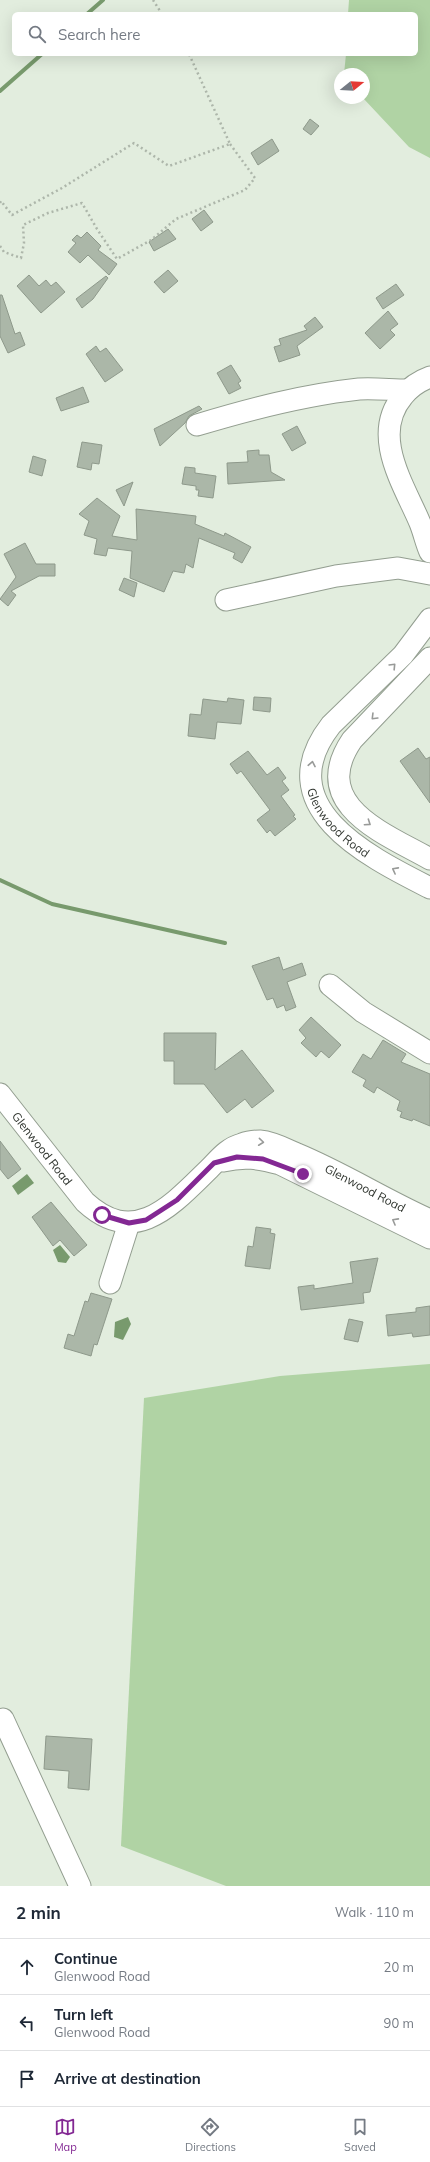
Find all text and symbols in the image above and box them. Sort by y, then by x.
search box [12,12,418,56]
icon: search [26,23,48,45]
text: Search here [58,25,140,44]
north arrow [334,68,370,104]
one-way arrow [388,663,396,671]
one-way arrow [371,712,379,720]
one-way arrow [307,761,316,767]
street label: Glenwood Road [305,786,373,860]
one-way arrow [364,819,371,826]
one-way arrow [392,867,400,875]
street label: Glenwood Road [9,1109,76,1188]
one-way arrow [257,1138,264,1147]
street label: Glenwood Road [323,1160,408,1215]
route end [294,1165,312,1183]
route start [93,1206,111,1224]
one-way arrow [392,1219,399,1226]
text: 2 min [16,1902,61,1923]
text: Walk · 110 m [335,1904,414,1920]
text: Continue [54,1949,117,1968]
icon: ahead [16,1956,38,1978]
text: 20 m [384,1959,414,1975]
text: Glenwood Road [54,1968,150,1984]
text: Turn left [54,2005,113,2024]
icon: left [16,2012,38,2034]
text: 90 m [384,2015,414,2031]
text: Glenwood Road [54,2024,150,2040]
icon: arrive [16,2068,38,2090]
text: Arrive at destination [54,2069,201,2088]
tab: Map [54,2116,77,2154]
tab: Directions [185,2116,236,2154]
tab: Saved [344,2116,376,2154]

